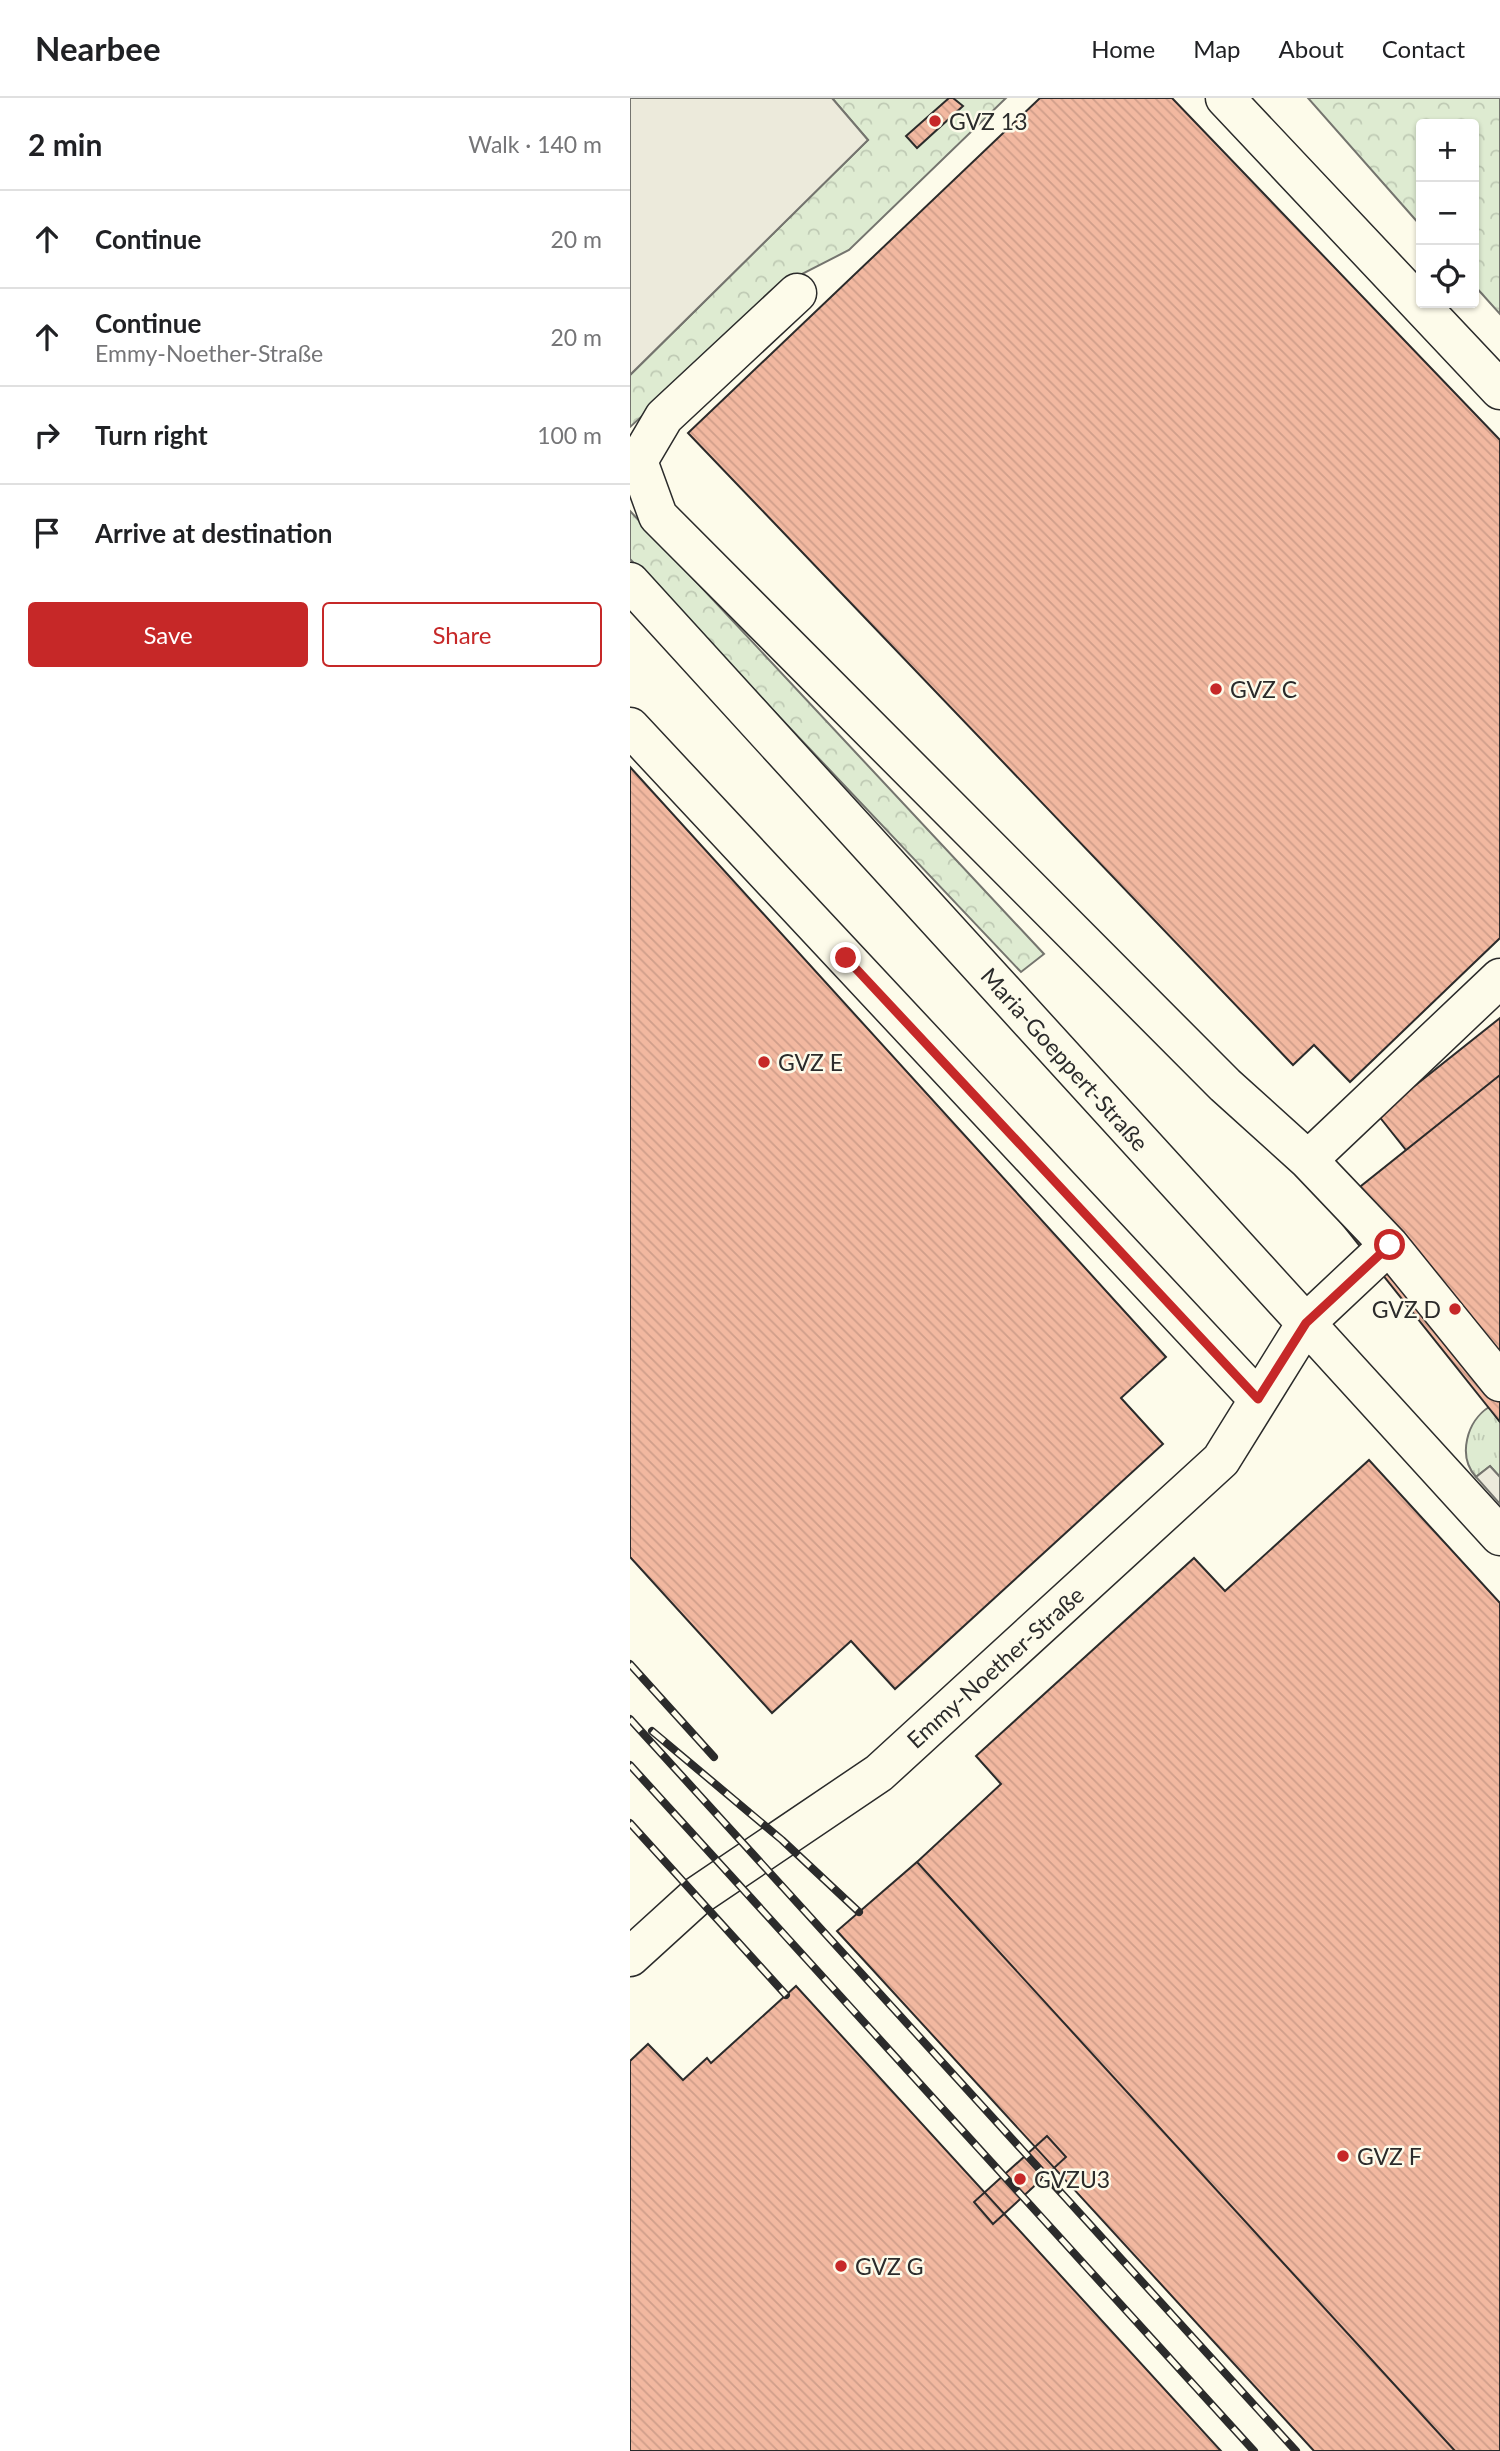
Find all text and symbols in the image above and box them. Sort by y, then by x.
text: Nearbee [35,28,161,68]
text: Home [1091,34,1155,63]
text: Map [1193,34,1241,63]
text: About [1279,34,1344,63]
text: Contact [1382,34,1465,63]
place label: GVZ 13 [949,107,1028,135]
marker: GVZ 13 [927,113,943,129]
map controls [1416,119,1479,308]
button: + [1416,119,1479,182]
text: 2 min [28,126,102,162]
text: Walk · 140 m [468,130,602,158]
button: − [1416,182,1479,245]
icon: ahead [28,220,66,258]
text: Continue [95,223,201,255]
text: 20 m [551,225,602,253]
button: locate [1416,245,1479,308]
text: Continue [95,307,201,339]
icon: ahead [28,318,66,356]
text: 20 m [551,323,602,351]
text: Emmy-Noether-Straße [95,339,323,367]
icon: right [28,416,66,454]
text: Turn right [95,419,208,451]
text: 100 m [537,421,602,449]
icon: arrive [28,514,66,552]
text: Arrive at destination [95,517,332,549]
button: Save [28,602,308,667]
button: Share [322,602,602,667]
place label: GVZ C [1230,675,1297,703]
marker: GVZ C [1208,681,1224,697]
route end [830,942,861,973]
street label: Maria-Goeppert-Straße [975,962,1155,1156]
place label: GVZ E [778,1048,843,1076]
marker: GVZ E [756,1054,772,1070]
route start [1374,1229,1405,1260]
place label: GVZ D [1372,1295,1441,1323]
marker: GVZ D [1447,1301,1463,1317]
street label: Emmy-Noether-Straße [901,1580,1089,1754]
place label: GVZ F [1357,2142,1422,2170]
marker: GVZ F [1335,2148,1351,2164]
place label: GVZU3 [1034,2165,1110,2193]
marker: GVZU3 [1012,2171,1028,2187]
place label: GVZ G [855,2252,924,2280]
marker: GVZ G [833,2258,849,2274]

